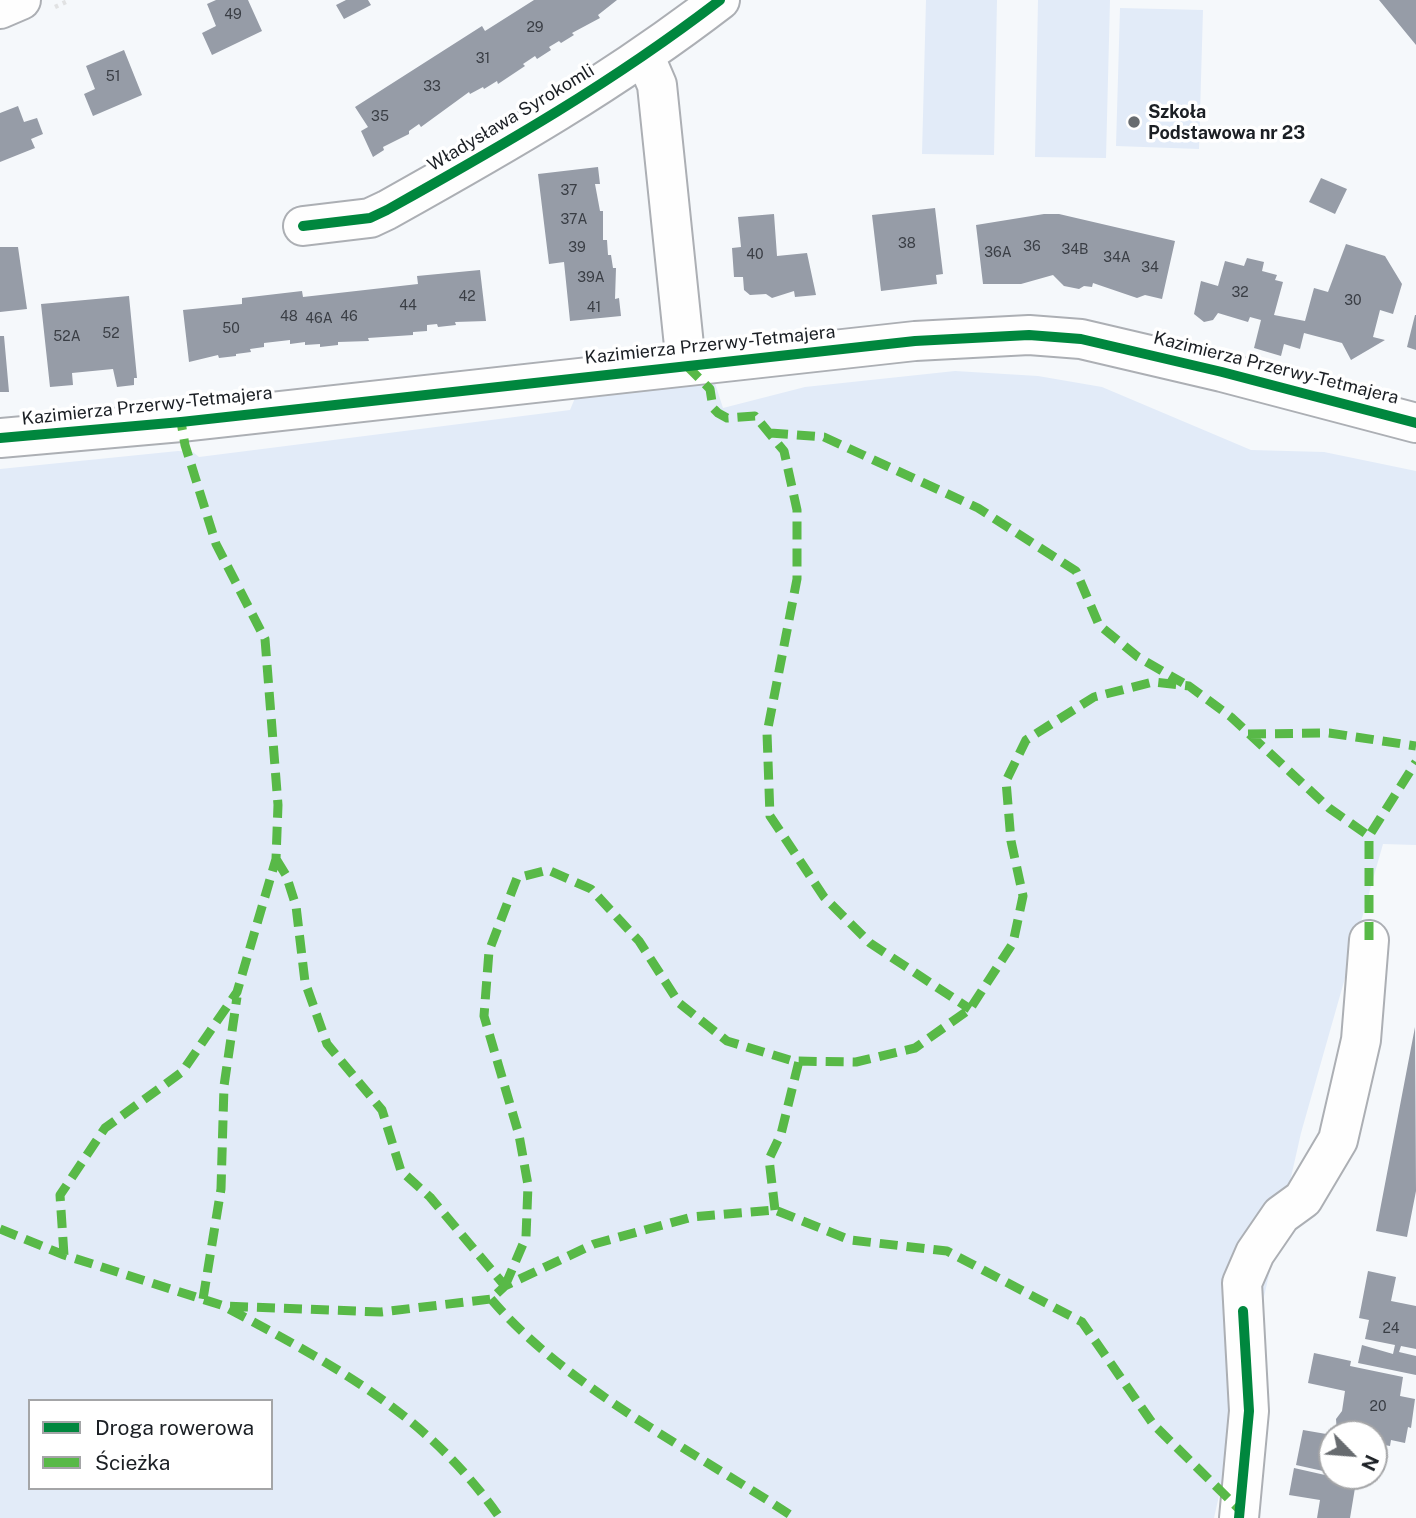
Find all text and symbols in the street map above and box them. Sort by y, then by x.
house number: 49 [224,7,242,23]
house number: 29 [526,20,544,36]
house number: 31 [476,51,490,67]
street label: Władysława Syrokomli [424,60,598,176]
house number: 51 [106,69,120,85]
house number: 33 [423,79,441,95]
place label: Szkoła Podstawowa nr 23 [1148,101,1305,144]
house number: 35 [371,109,389,125]
marker: Szkoła Podstawowa nr 23 [1126,114,1142,130]
house number: 37 [561,183,577,199]
house number: 37A [561,212,587,228]
house number: 38 [898,236,916,252]
house number: 36 [1023,239,1041,255]
house number: 39 [568,240,586,256]
house number: 34B [1062,242,1088,258]
house number: 36A [984,245,1012,261]
house number: 40 [746,247,764,263]
house number: 34A [1103,250,1131,266]
house number: 34 [1141,260,1159,276]
house number: 39A [577,270,605,286]
house number: 32 [1231,285,1249,301]
house number: 42 [458,289,476,305]
house number: 30 [1344,293,1362,309]
house number: 44 [399,298,417,314]
house number: 41 [587,300,601,316]
house number: 48 [280,309,298,325]
house number: 46 [340,309,358,325]
house number: 46A [305,311,333,327]
house number: 50 [222,321,240,337]
street label: Kazimierza Przerwy-Tetmajera [584,321,836,369]
house number: 52 [102,326,120,342]
street label: Kazimierza Przerwy-Tetmajera [1151,327,1401,409]
house number: 52A [53,329,81,345]
street label: Kazimierza Przerwy-Tetmajera [21,382,273,430]
house number: 24 [1382,1321,1400,1337]
legend [28,1399,273,1490]
house number: 20 [1370,1399,1386,1415]
text: Droga rowerowa [95,1415,254,1440]
north arrow [1318,1420,1388,1490]
text: Ścieżka [95,1450,170,1475]
text: N [1357,1452,1383,1474]

